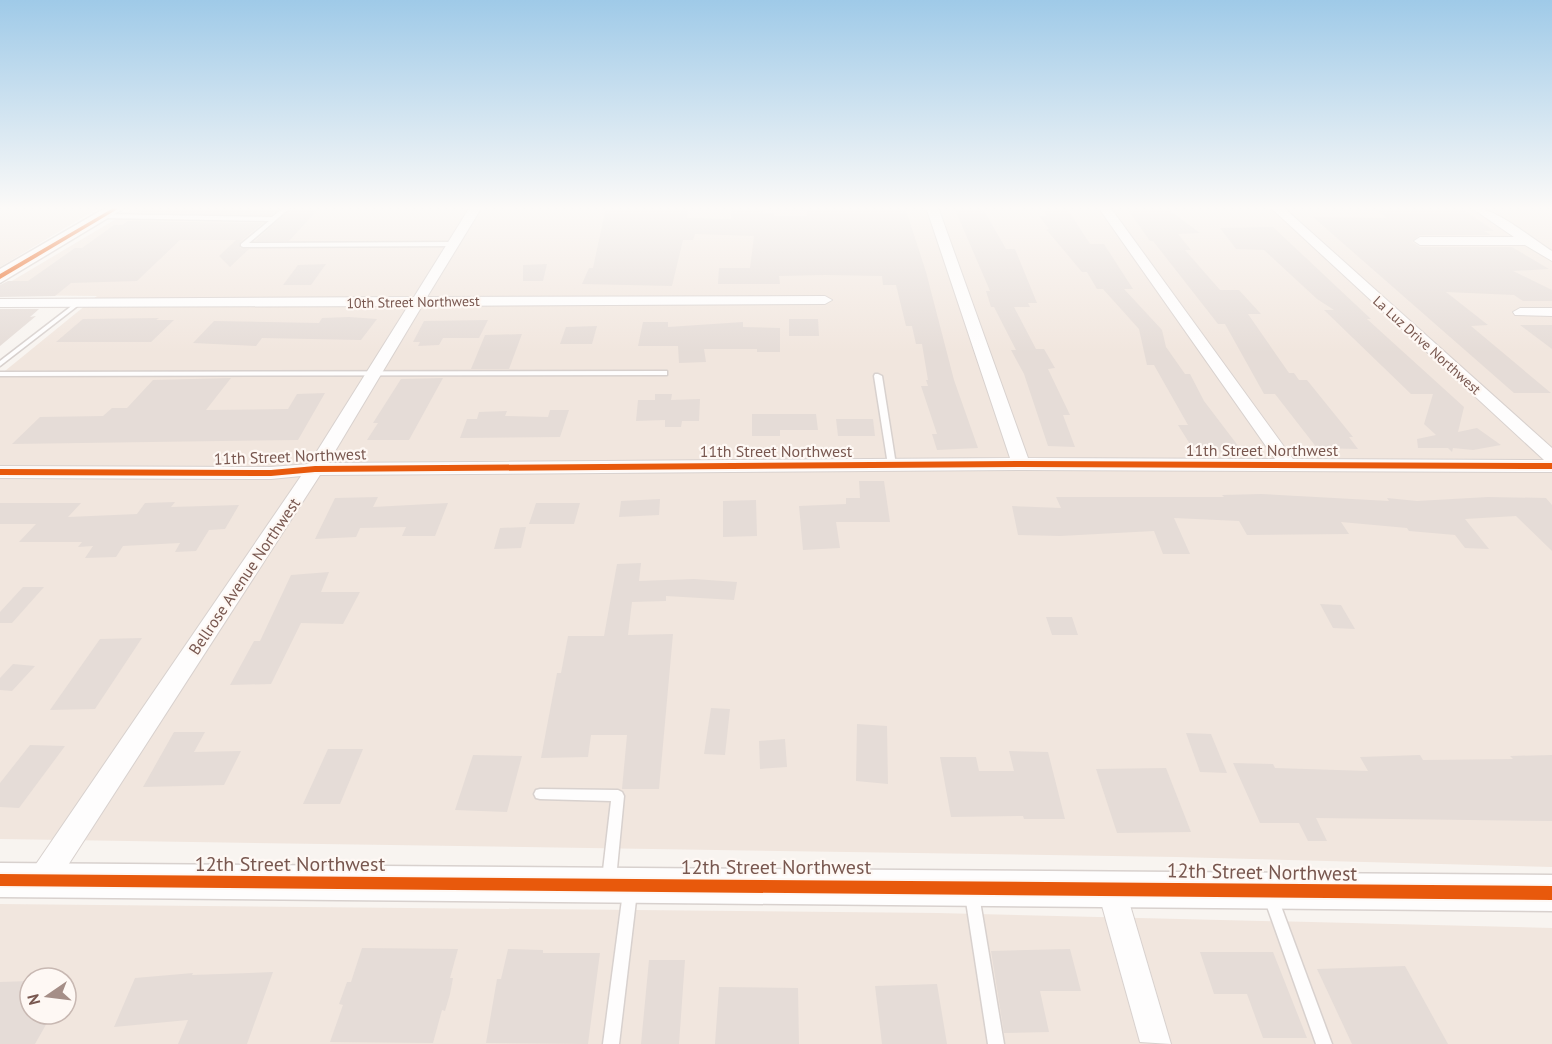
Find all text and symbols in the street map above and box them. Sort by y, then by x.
street label: 10th Street Northwest [346,292,480,312]
street label: La Luz Drive Northwest [1369,292,1485,398]
street label: 11th Street Northwest [1186,440,1339,460]
street label: 11th Street Northwest [700,441,853,461]
street label: 11th Street Northwest [214,443,367,469]
street label: Bellrose Avenue Northwest [184,493,304,658]
street label: 12th Street Northwest [195,851,385,877]
street label: 12th Street Northwest [681,854,871,880]
street label: 12th Street Northwest [1167,857,1358,887]
north arrow [18,966,78,1026]
text: N [22,992,44,1007]

